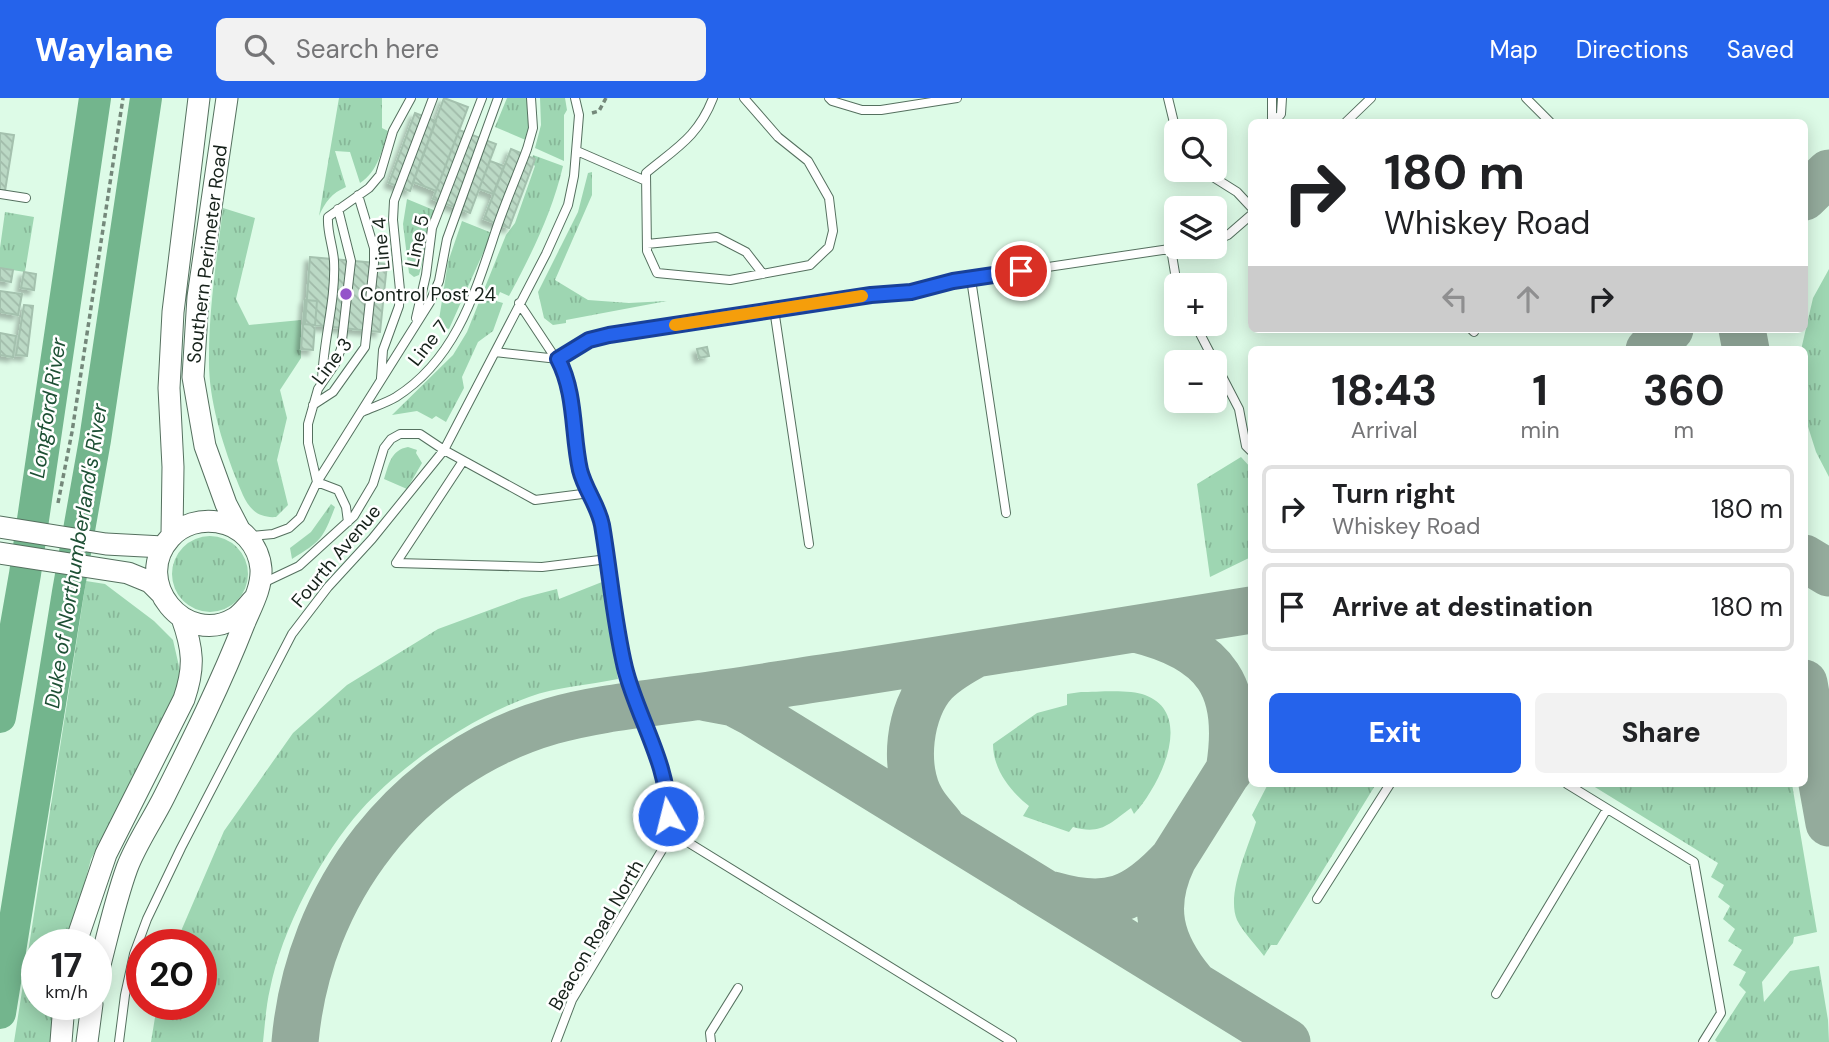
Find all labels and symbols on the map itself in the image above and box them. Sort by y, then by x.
street label: Southern Perimeter Road [181,143,233,365]
street label: Line 5 [399,213,435,269]
street label: Line 4 [366,217,396,271]
pin [991,241,1051,301]
place label: Control Post 24 [360,282,496,307]
marker: Control Post 24 [338,286,354,302]
street label: Line 7 [402,315,454,371]
street label: Line 3 [306,332,358,390]
water label: Longford River [23,335,73,480]
water label: Duke of Northumberland's River [38,400,114,710]
street label: Fourth Avenue [286,499,386,613]
position arrow [631,779,705,853]
street label: Beacon Road North [543,855,649,1015]
speed limit sign: 20 [126,929,217,1020]

